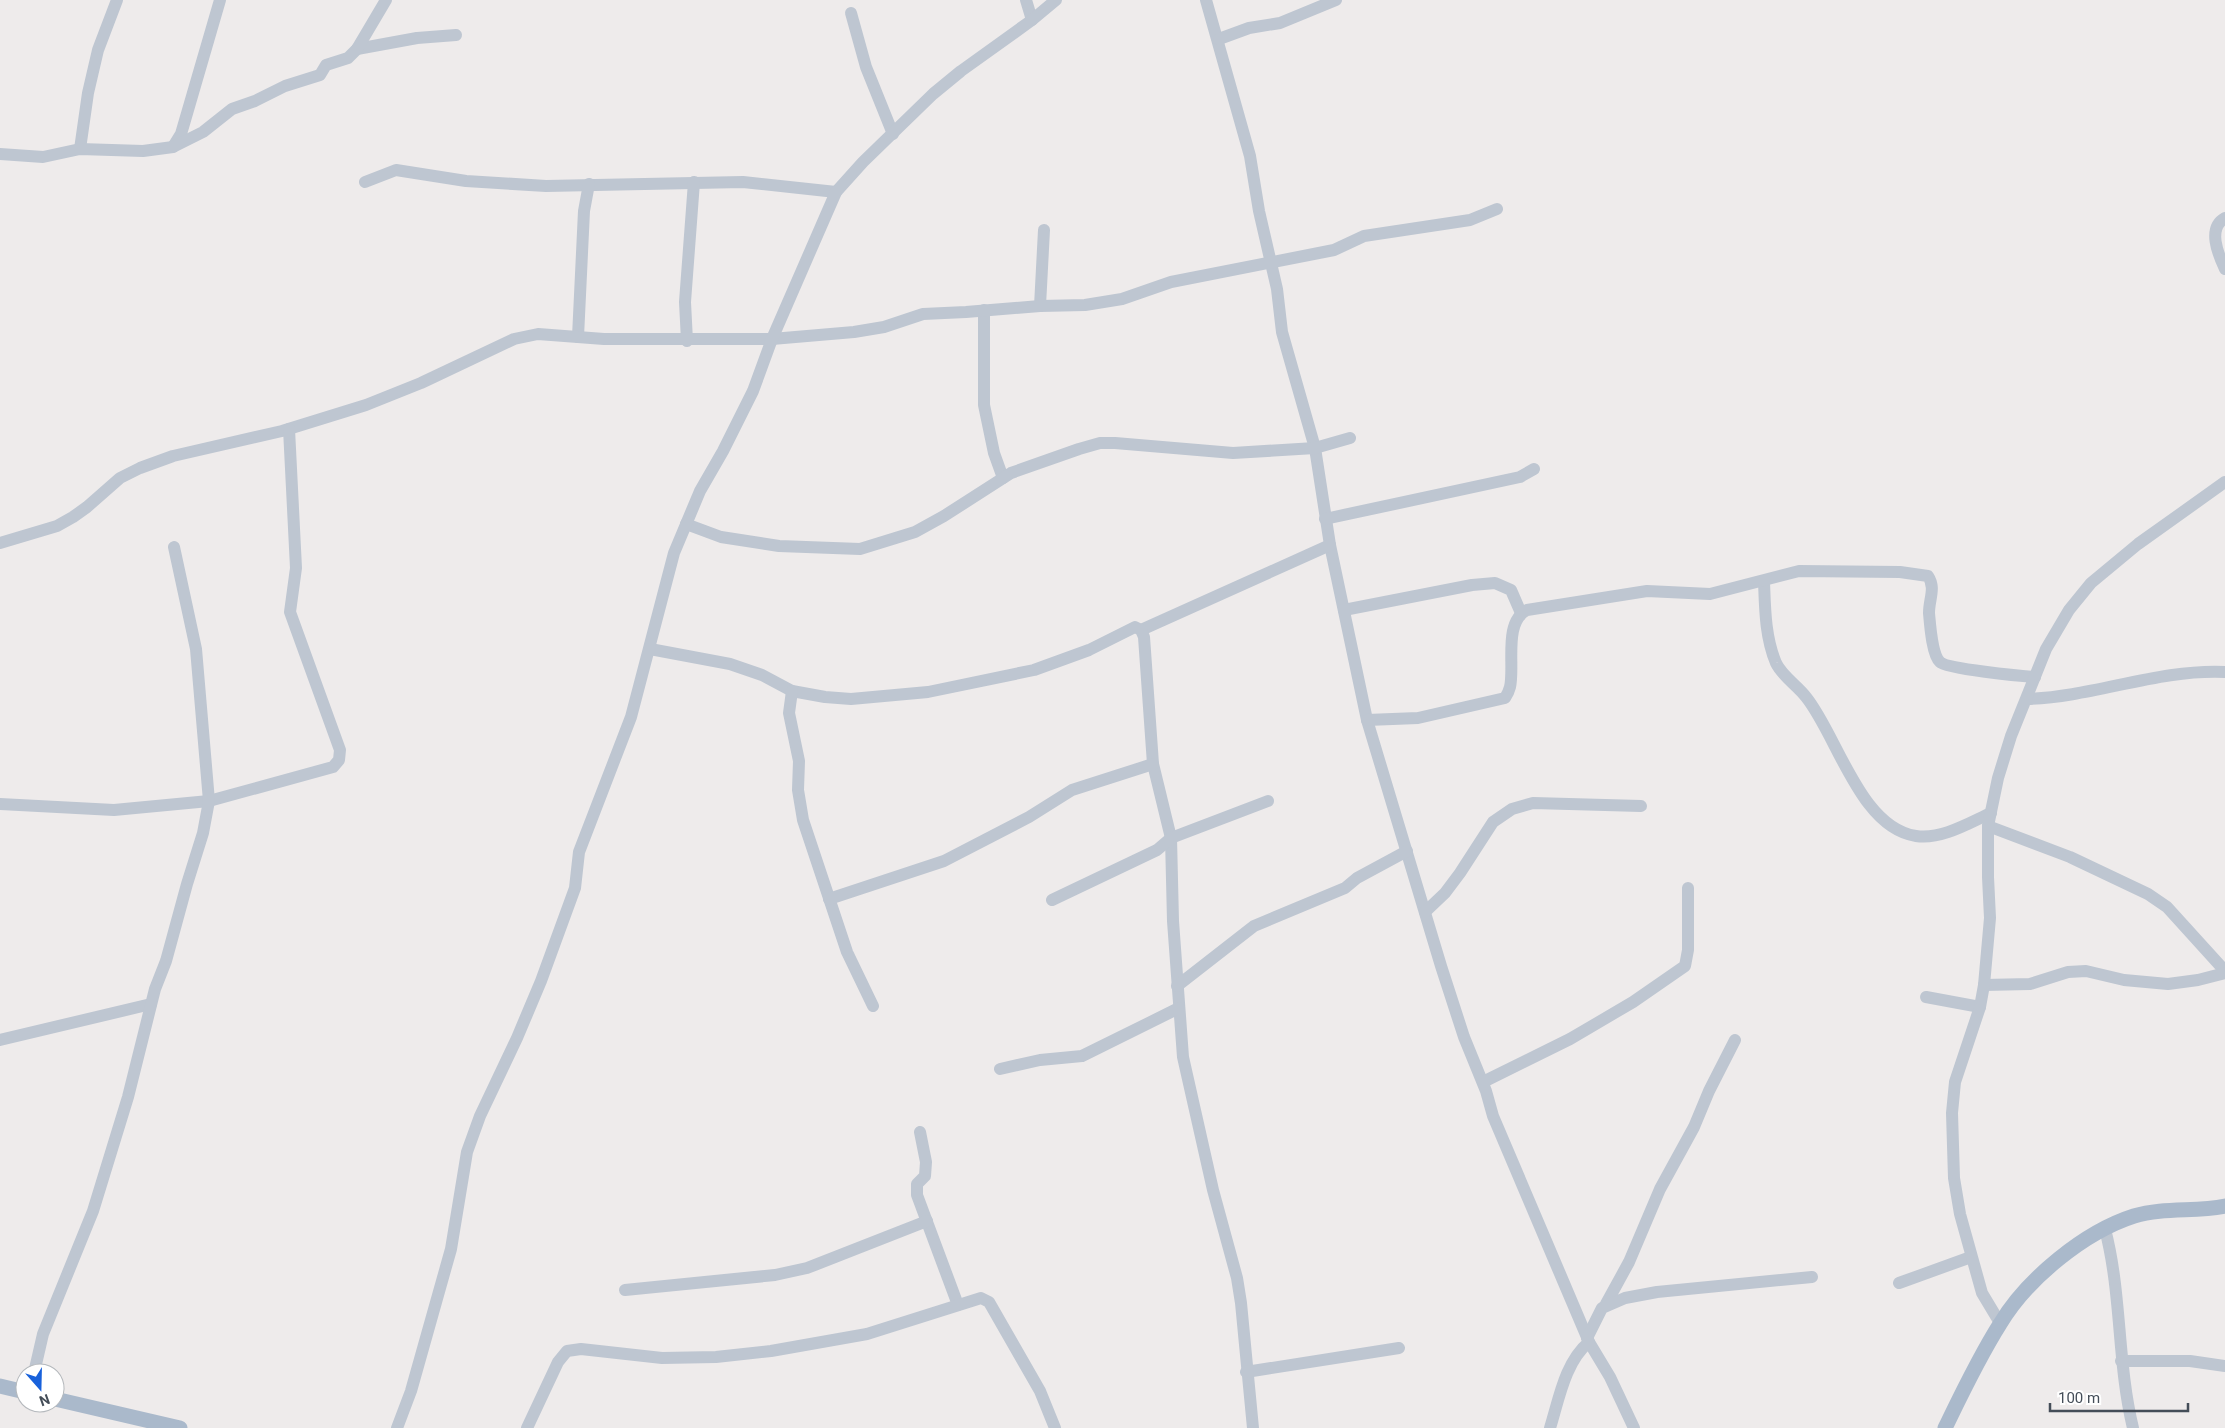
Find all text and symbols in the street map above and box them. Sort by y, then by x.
north arrow [15,1363,65,1413]
scale bar [2050,1380,2188,1412]
text: 100 m [2058,1389,2100,1407]
text: N [37,1391,52,1409]

